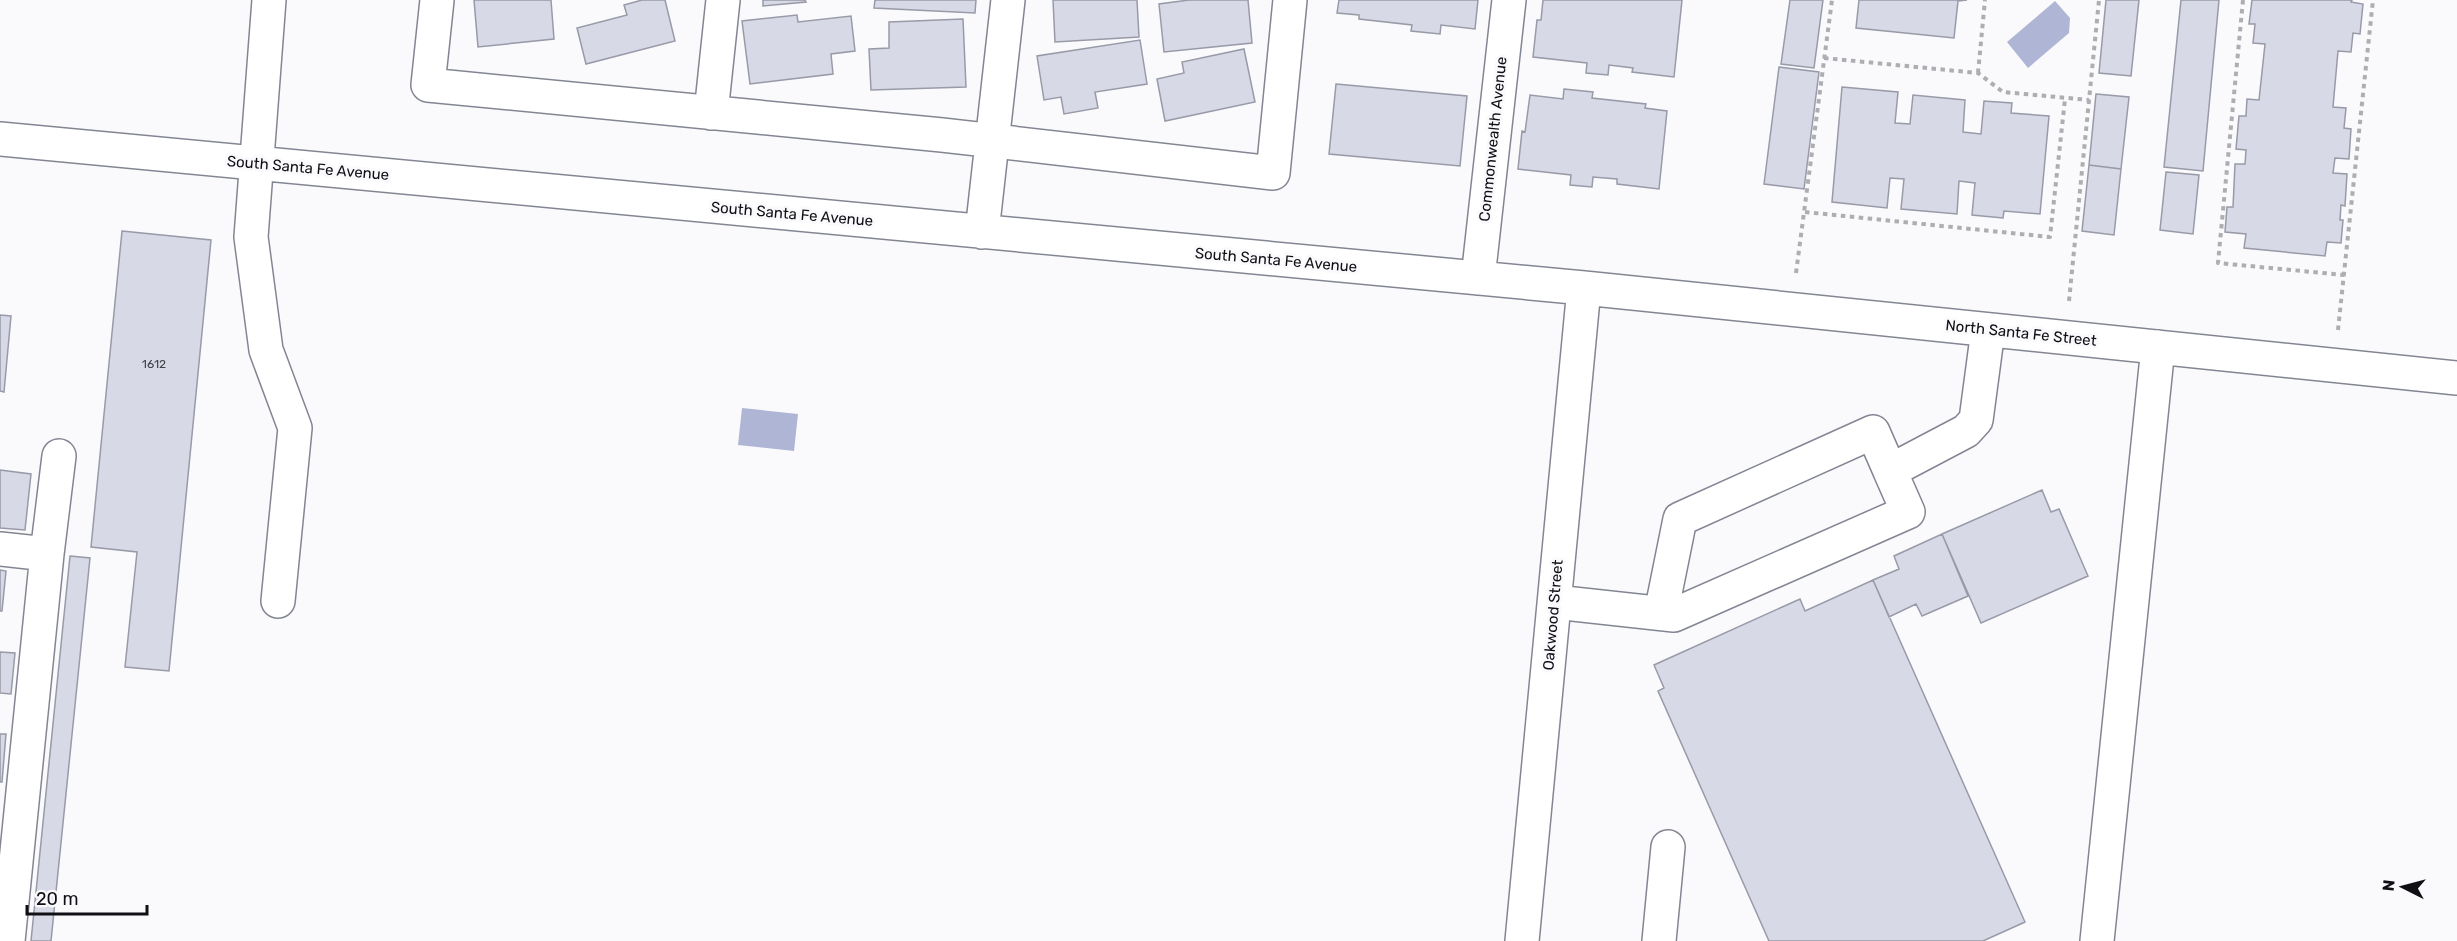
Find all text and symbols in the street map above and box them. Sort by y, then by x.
street label: Commonwealth Avenue [1475,56,1511,222]
street label: South Santa Fe Avenue [226,152,390,184]
street label: South Santa Fe Avenue [710,198,874,230]
street label: South Santa Fe Avenue [1194,244,1358,276]
street label: North Santa Fe Street [1945,316,2098,350]
house number: 1612 [142,357,166,371]
street label: Oakwood Street [1539,559,1567,671]
north arrow [2373,857,2433,917]
scale bar [27,878,147,916]
text: N [2379,879,2399,892]
text: 20 m [36,888,78,910]

